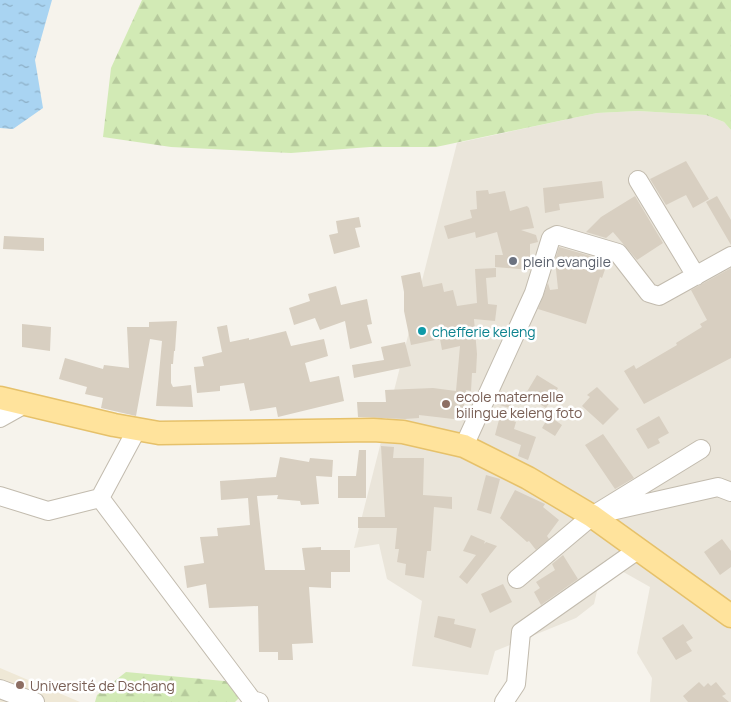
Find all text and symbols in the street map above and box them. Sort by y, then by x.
place label: plein evangile [523,252,611,271]
marker: plein evangile [507,255,519,267]
place label: chefferie keleng [432,322,536,341]
marker: chefferie keleng [416,325,428,337]
place label: ecole maternelle bilingue keleng foto [456,387,582,422]
marker: ecole maternelle bilingue keleng foto [440,398,452,410]
place label: Université de Dschang [30,676,175,695]
marker: Université de Dschang [14,679,26,691]

